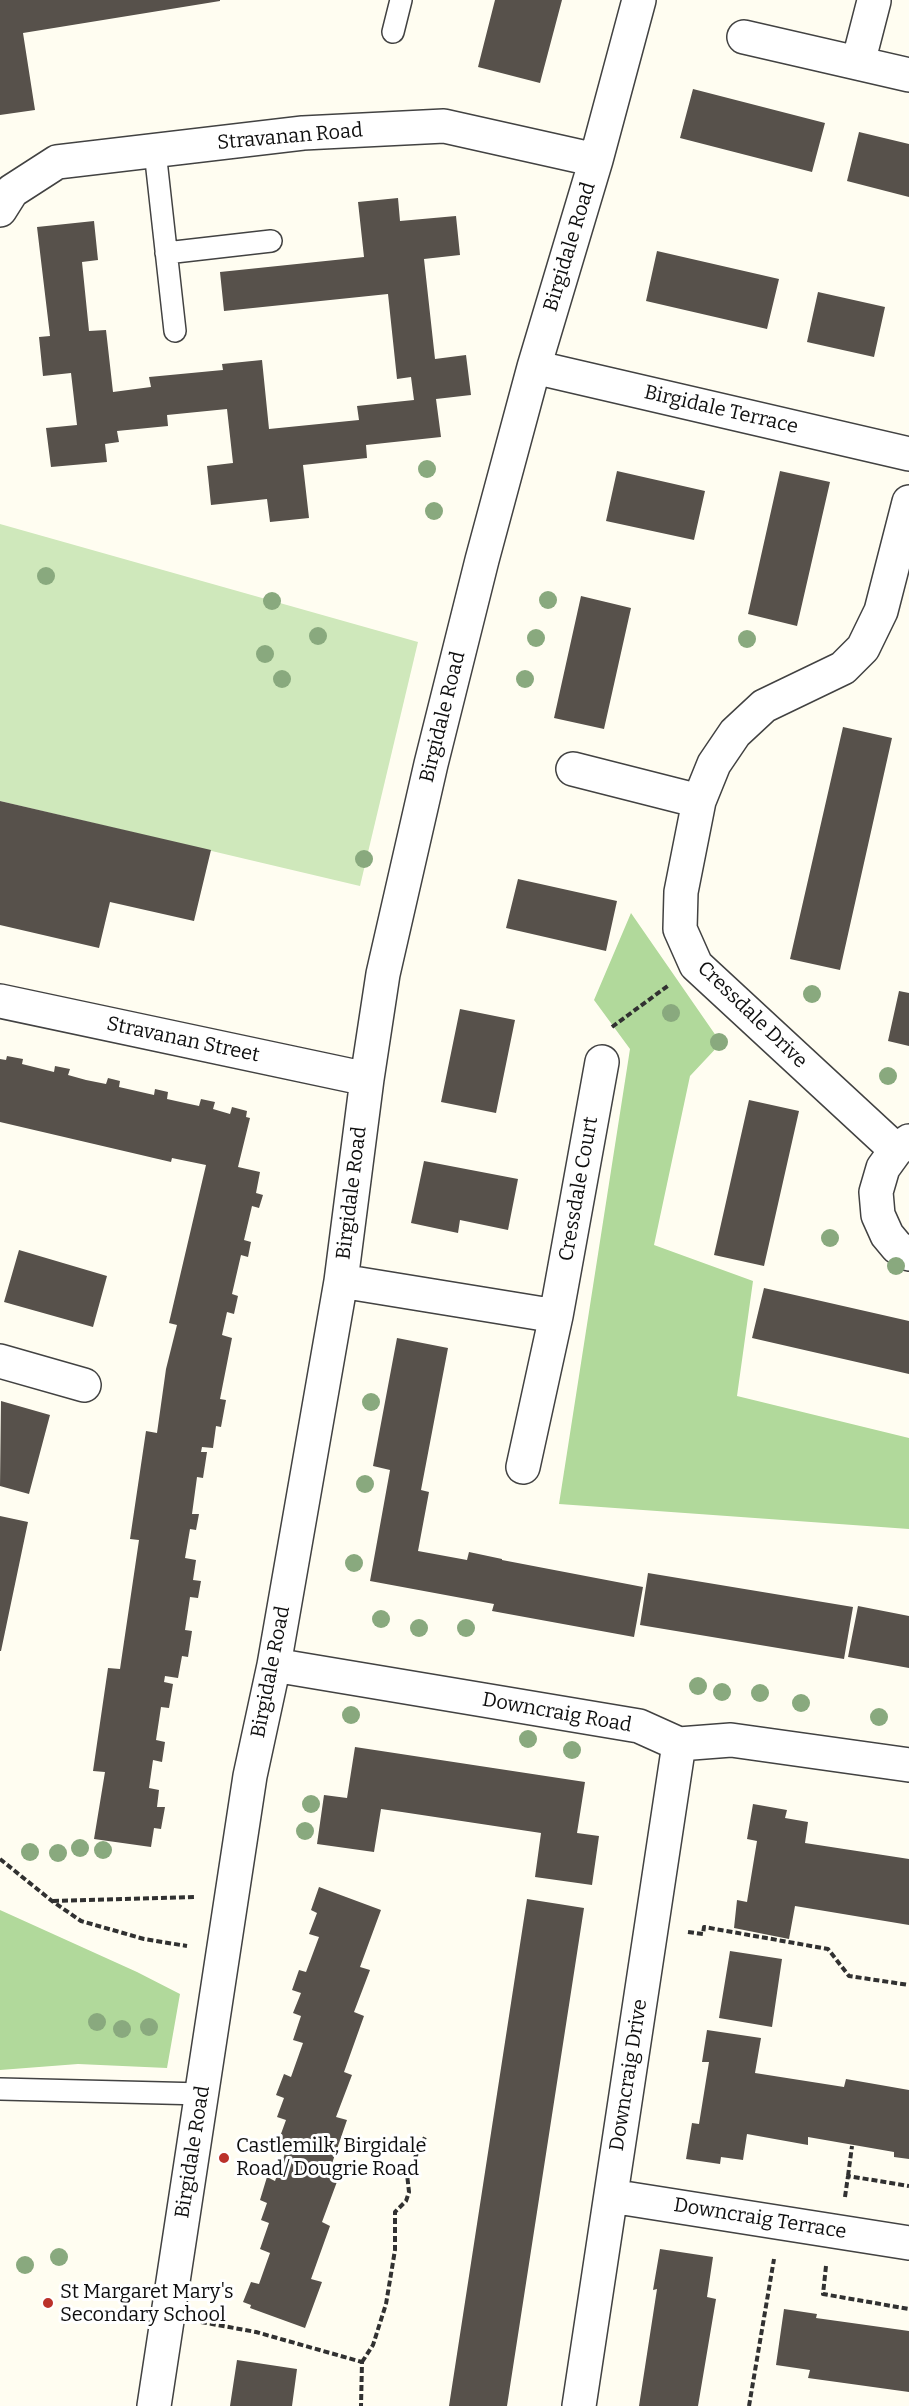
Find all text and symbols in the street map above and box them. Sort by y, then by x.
street label: Stravanan Road [216,119,364,155]
street label: Birgidale Road [539,179,601,315]
street label: Birgidale Terrace [642,381,800,439]
street label: Birgidale Road [415,649,471,785]
street label: Cressdale Drive [692,957,812,1073]
street label: Stravanan Street [104,1012,262,1068]
street label: Cressdale Court [554,1115,604,1263]
street label: Birgidale Road [332,1125,372,1261]
street label: Birgidale Road [246,1604,296,1740]
street label: Downcraig Road [480,1688,634,1738]
street label: Downcraig Drive [605,1997,653,2153]
street label: Birgidale Road [171,2084,215,2220]
place label: Castlemilk, Birgidale Road/ Dougrie Road [236,2134,426,2181]
marker: Castlemilk, Birgidale Road/ Dougrie Road [217,2151,231,2165]
street label: Downcraig Terrace [672,2194,848,2244]
place label: St Margaret Mary's Secondary School [60,2280,234,2327]
marker: St Margaret Mary's Secondary School [41,2296,55,2310]

